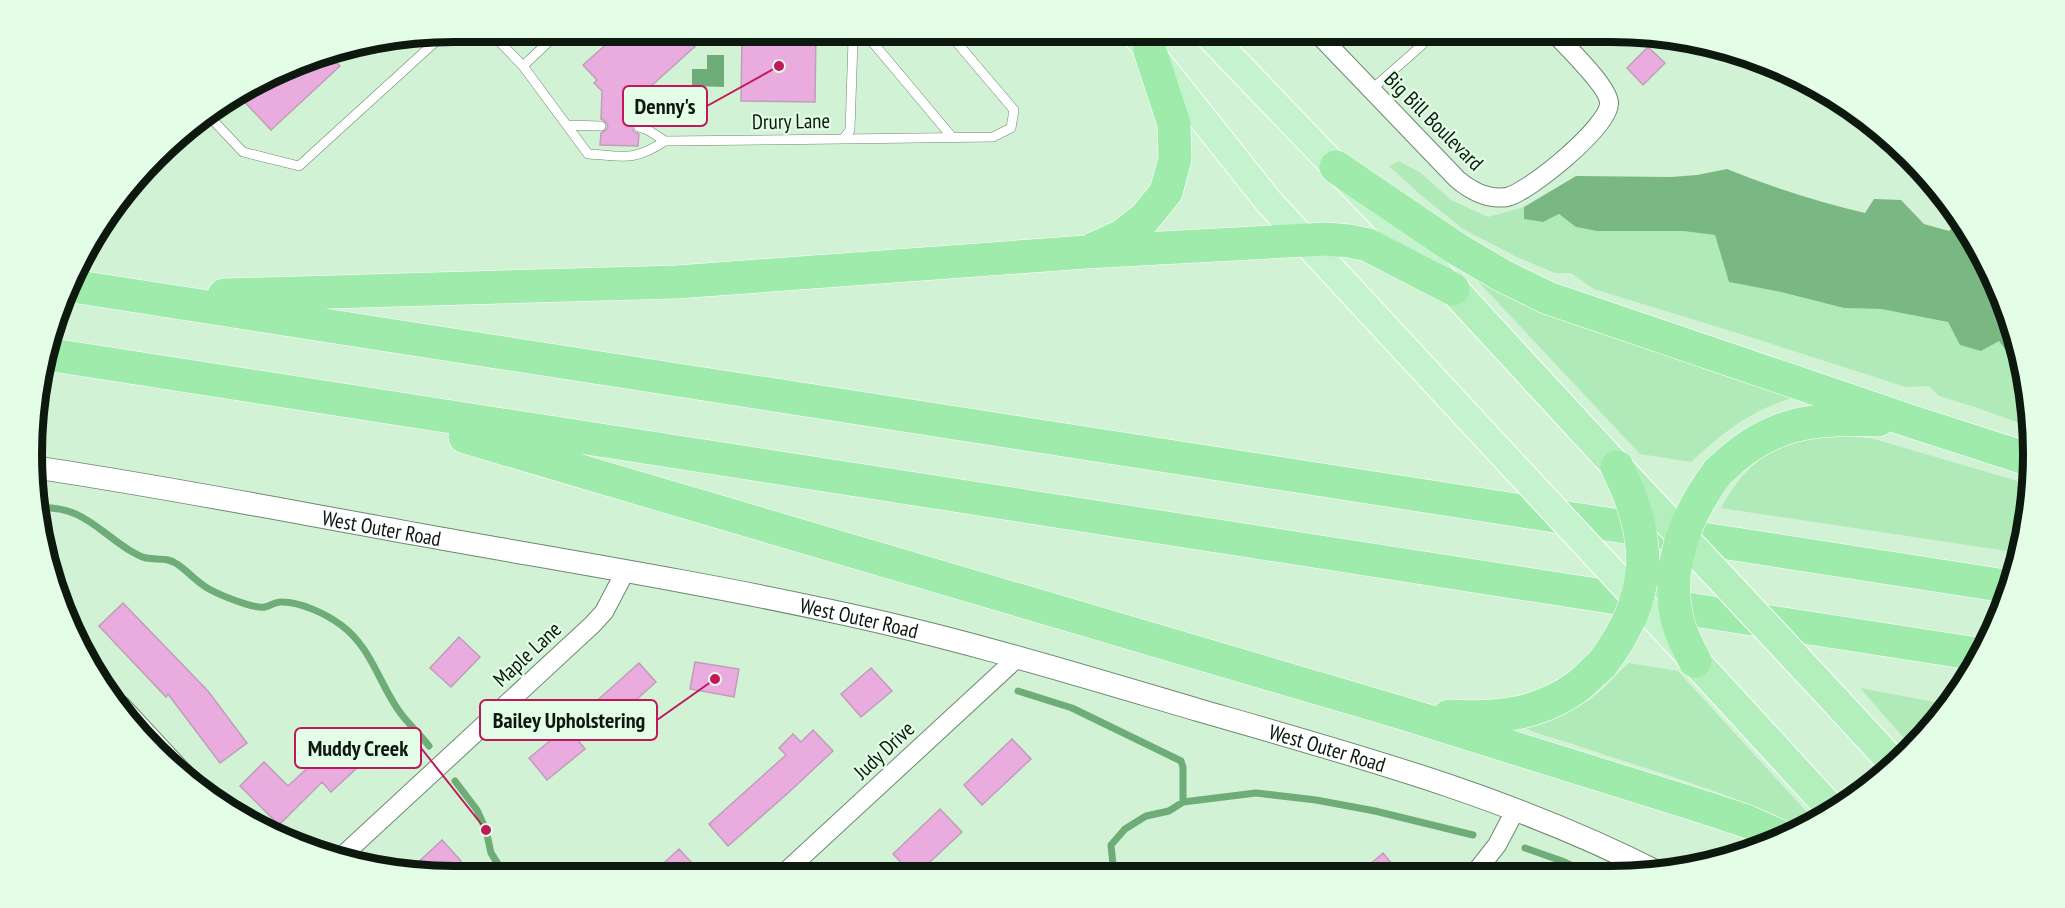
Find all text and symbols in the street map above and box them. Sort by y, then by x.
street label: Big Bill Boulevard [1379,66,1489,176]
callout: Denny's [623,86,707,126]
text: Denny's [635,92,696,120]
street label: Drury Lane [752,107,830,135]
street label: West Outer Road [320,504,443,552]
street label: West Outer Road [798,591,921,644]
street label: Maple Lane [487,616,567,692]
callout: Bailey Upholstering [480,700,657,740]
text: Bailey Upholstering [493,706,645,734]
street label: Judy Drive [847,715,920,786]
street label: West Outer Road [1266,718,1389,778]
callout: Muddy Creek [295,728,421,768]
text: Muddy Creek [308,734,409,762]

